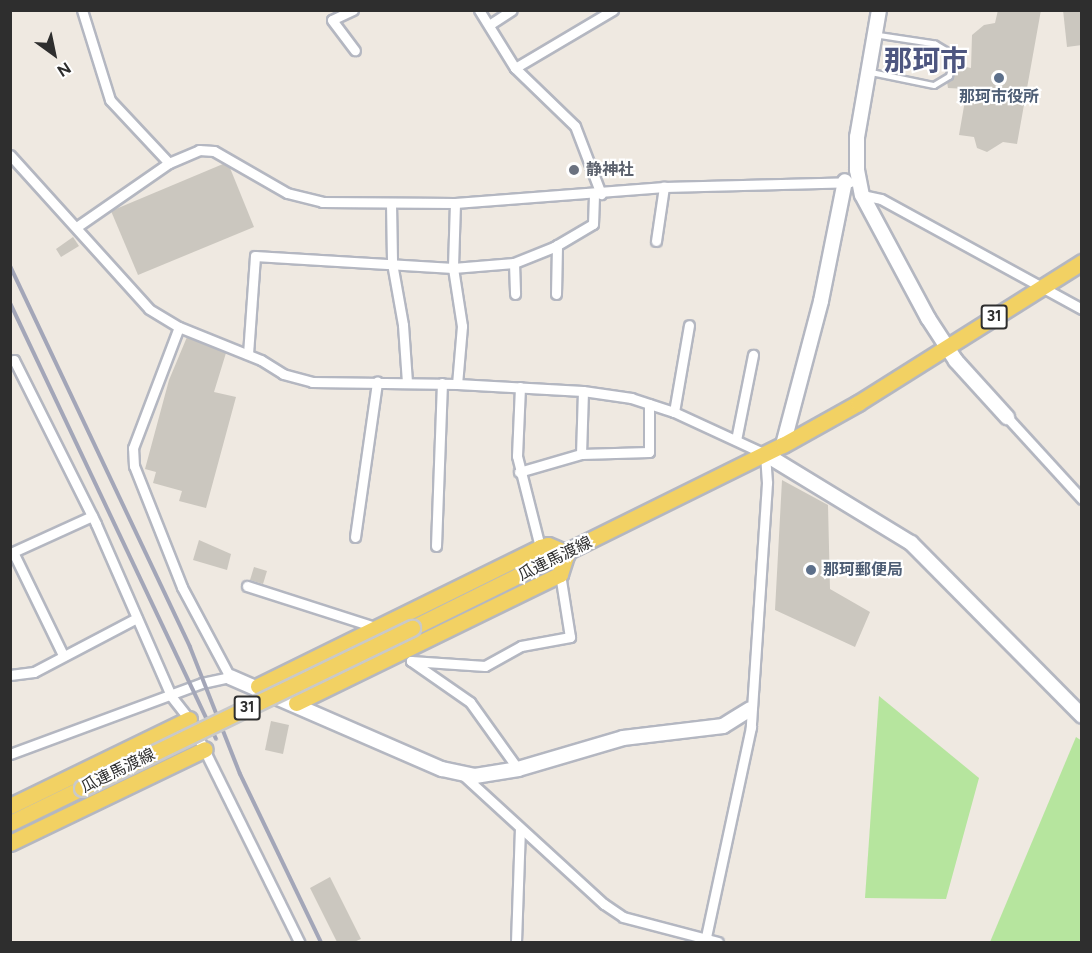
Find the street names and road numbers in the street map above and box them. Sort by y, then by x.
road number: 31 [980,305,1008,329]
street label: 瓜連馬渡線 [515,533,595,585]
road number: 31 [234,696,260,720]
street label: 瓜連馬渡線 [78,745,158,797]

